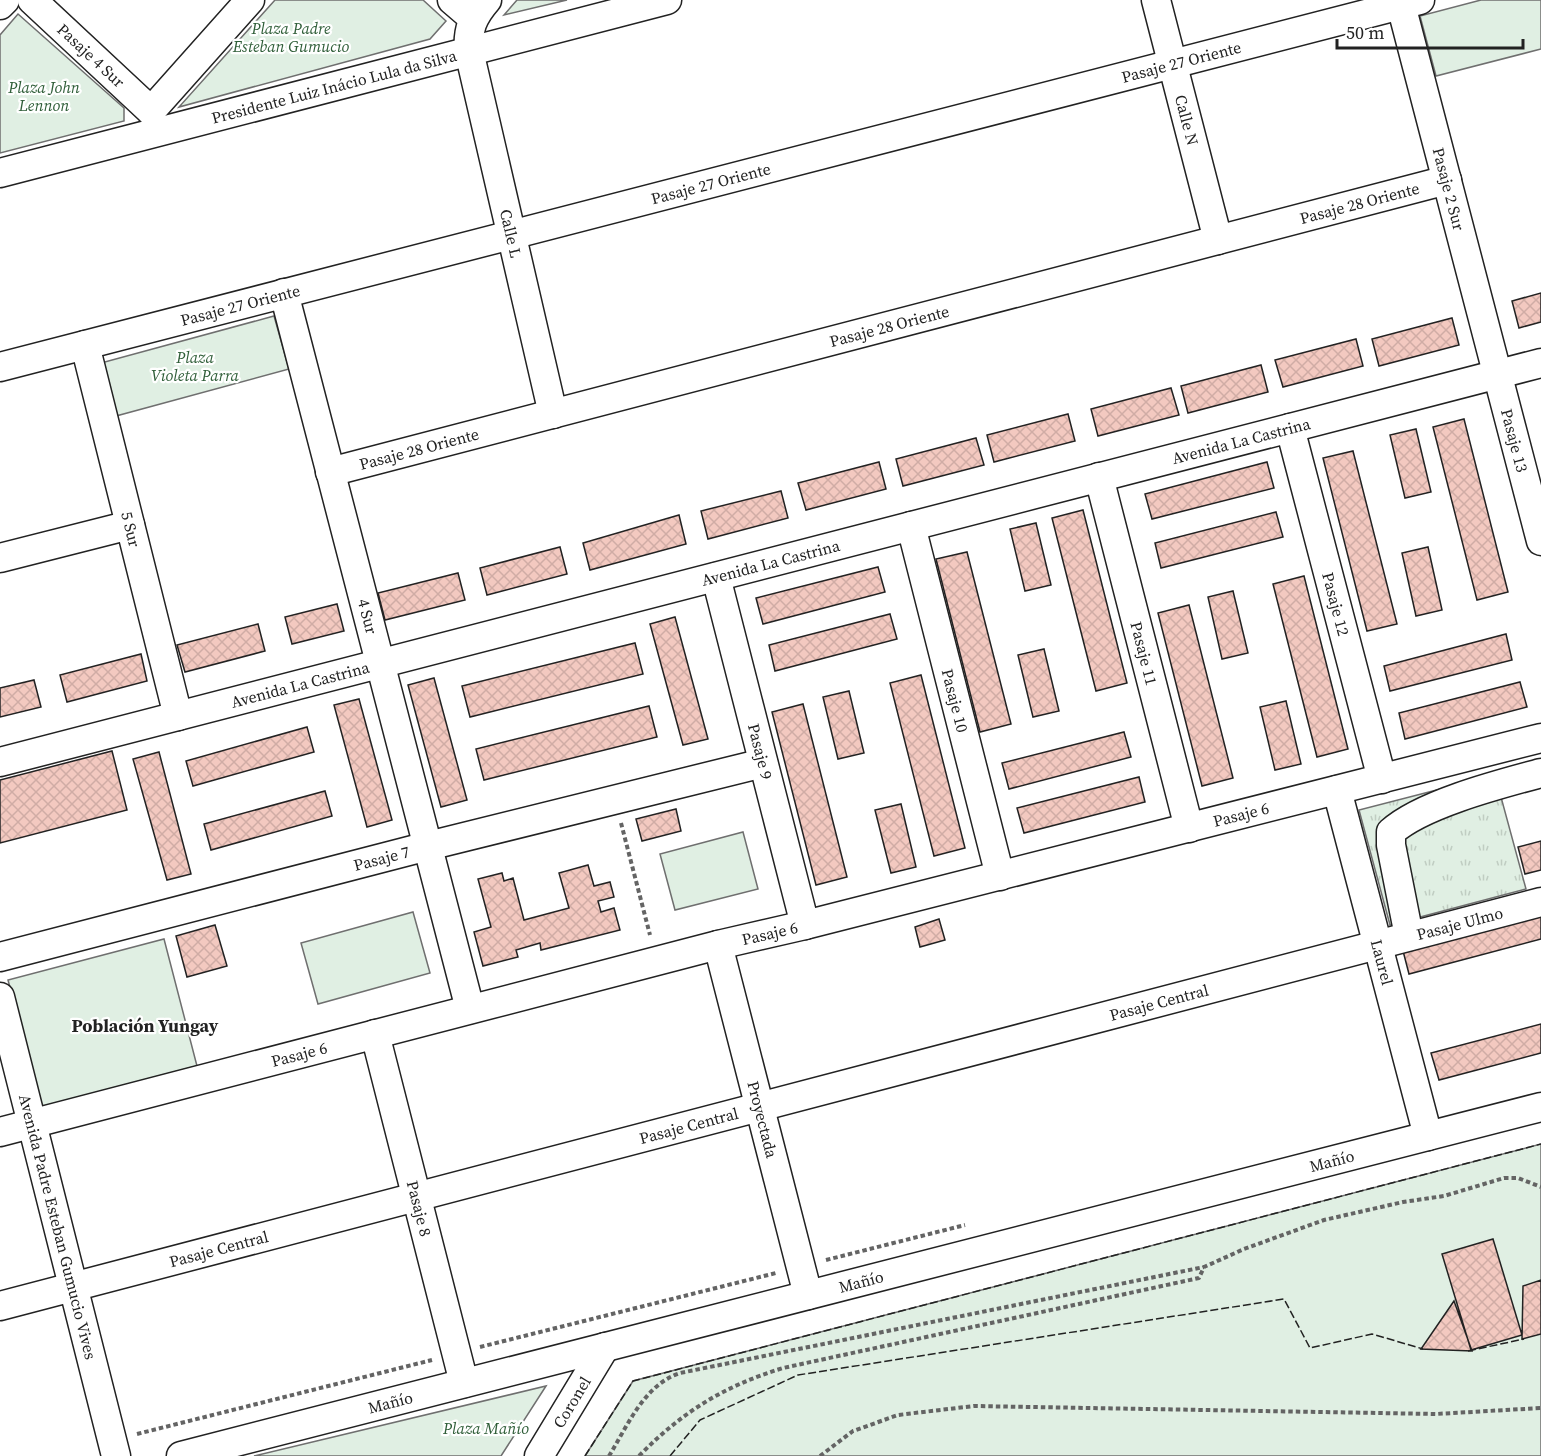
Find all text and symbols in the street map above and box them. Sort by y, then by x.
scale bar [1337,12,1523,50]
park label: Plaza Padre Esteban Gumucio [232,17,350,57]
street label: Pasaje 4 Sur [53,18,130,92]
text: 50 m [1346,20,1384,45]
street label: Pasaje 27 Oriente [1119,36,1243,88]
street label: Presidente Luiz Inácio Lula da Silva [209,44,460,129]
park label: Plaza John Lennon [7,76,80,116]
street label: Calle N [1170,92,1204,148]
street label: Pasaje 2 Sur [1428,145,1470,233]
street label: Pasaje 27 Oriente [648,157,773,209]
street label: Pasaje 28 Oriente [1297,177,1422,229]
street label: Calle L [495,207,527,260]
street label: Pasaje 27 Oriente [178,279,302,331]
street label: Pasaje 28 Oriente [827,300,951,352]
park label: Plaza Violeta Parra [151,346,240,386]
street label: Pasaje 13 [1496,406,1534,475]
street label: Avenida La Castrina [1169,412,1313,469]
street label: Pasaje 28 Oriente [357,423,481,475]
street label: 5 Sur [116,509,146,550]
street label: Avenida La Castrina [699,534,843,591]
street label: Pasaje 12 [1317,570,1355,638]
street label: 4 Sur [353,596,383,637]
street label: Pasaje 11 [1125,619,1163,688]
street label: Avenida La Castrina [229,656,373,713]
street label: Pasaje 10 [937,666,974,735]
street label: Pasaje 9 [743,721,778,782]
street label: Pasaje 6 [1211,797,1271,832]
street label: Pasaje 7 [351,840,412,876]
street label: Pasaje Ulmo [1414,901,1506,945]
street label: Pasaje 6 [739,916,800,950]
street label: Laurel [1366,937,1399,988]
street label: Pasaje Central [1107,979,1211,1026]
district label: Población Yungay [72,1013,219,1038]
street label: Pasaje 6 [269,1036,329,1072]
street label: Proyectada [742,1078,784,1161]
street label: Avenida Padre Esteban Gumucio Vives [14,1092,102,1362]
street label: Pasaje Central [637,1102,741,1149]
street label: Mañío [1307,1144,1357,1177]
street label: Pasaje 8 [402,1178,437,1239]
street label: Pasaje Central [167,1225,271,1272]
street label: Mañío [836,1265,886,1298]
street label: Coronel [548,1372,596,1432]
street label: Mañío [365,1386,415,1419]
park label: Plaza Mañío [442,1417,529,1439]

